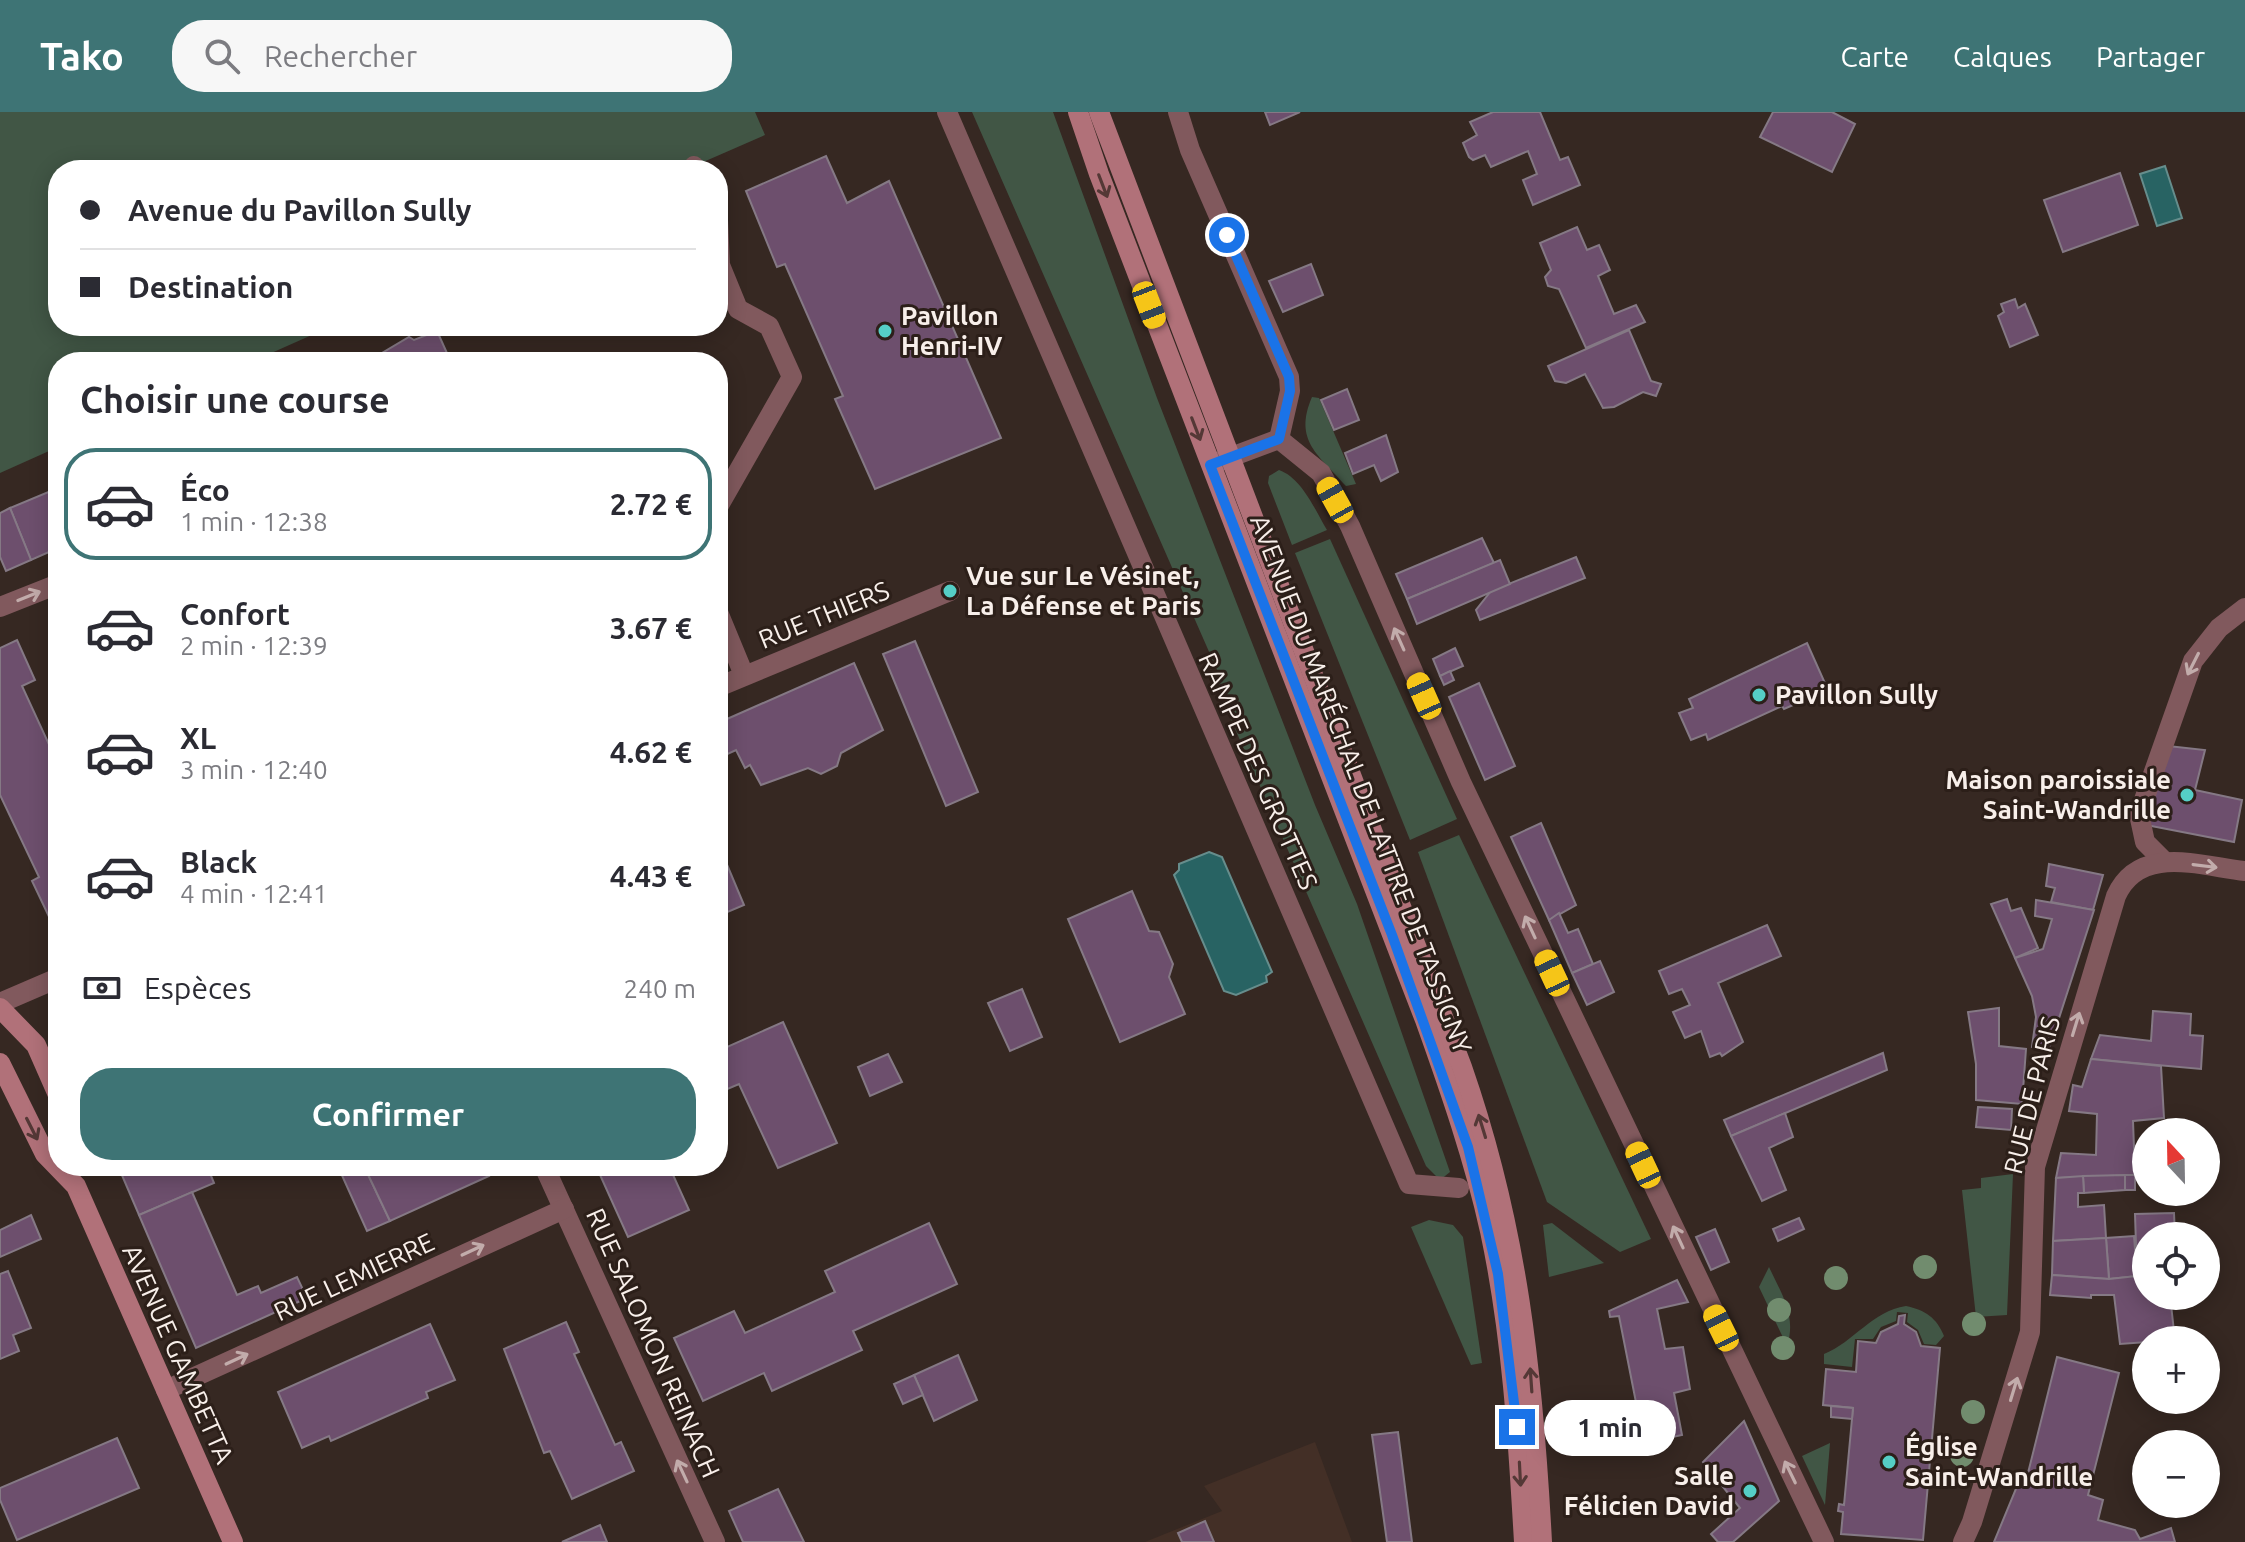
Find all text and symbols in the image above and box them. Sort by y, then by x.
search box [172,20,732,92]
icon: search [200,34,244,78]
text: Tako [40,35,124,77]
text: Rechercher [264,39,417,73]
text: Carte [1840,41,1909,72]
text: Calques [1953,41,2052,72]
text: Partager [2096,41,2205,72]
one-way arrow [1097,173,1111,198]
text: Avenue du Pavillon Sully [128,193,472,227]
route start [1209,217,1245,253]
text: Destination [128,270,293,304]
car [1129,278,1169,332]
place label: Pavillon Henri-IV [901,301,1002,360]
marker: Pavillon Henri-IV [876,322,894,340]
text: Choisir une course [80,379,390,420]
one-way arrow [1190,416,1204,441]
icon: car [84,468,156,540]
text: Éco [180,473,230,507]
car [1313,473,1357,527]
text: 2.72 € [610,487,692,521]
text: 1 min · 12:38 [180,507,328,536]
street label: AVENUE DU MARÉCHAL DE LATTRE DE TASSIGNY [1245,510,1479,1057]
place label: Vue sur Le Vésinet, La Défense et Paris [966,561,1202,620]
street label: RUE THIERS [754,575,893,654]
marker: Vue sur Le Vésinet, La Défense et Paris [941,582,959,600]
one-way arrow [16,587,41,602]
icon: car [84,592,156,664]
text: Confort [180,597,290,631]
text: 3.67 € [610,611,692,645]
one-way arrow [1391,627,1406,651]
text: 2 min · 12:39 [180,631,328,660]
street label: RAMPE DES GROTTES [1193,648,1324,894]
one-way arrow [2184,652,2200,676]
car [1403,669,1445,723]
place label: Pavillon Sully [1775,680,1938,709]
marker: Pavillon Sully [1750,686,1768,704]
icon: car [84,716,156,788]
text: XL [180,721,216,755]
text: 4.62 € [610,735,692,769]
text: 3 min · 12:40 [180,755,328,784]
place label: Maison paroissiale Saint-Wandrille [1945,765,2171,824]
marker: Maison paroissiale Saint-Wandrille [2178,786,2196,804]
icon: car [84,840,156,912]
text: Black [180,845,257,879]
text: 4.43 € [610,859,692,893]
one-way arrow [2191,859,2218,874]
text: 4 min · 12:41 [180,879,328,908]
one-way arrow [1522,915,1537,939]
car [1531,946,1573,1000]
icon: cash [80,966,124,1010]
text: Espèces [144,971,251,1005]
text: 240 m [624,974,696,1003]
one-way arrow [2069,1012,2084,1038]
street label: RUE DE PARIS [1998,1013,2065,1177]
button: Confirmer [80,1068,696,1160]
one-way arrow [1474,1113,1489,1139]
one-way arrow [25,1116,40,1140]
north arrow [2132,1118,2220,1206]
map controls [2132,1118,2220,1518]
car [1622,1138,1664,1192]
street label: RUE SALOMON REINACH [581,1204,726,1482]
button: locate [2132,1222,2220,1310]
one-way arrow [1670,1226,1685,1250]
street label: RUE LEMIERRE [269,1227,438,1326]
street label: AVENUE GAMBETTA [117,1240,240,1468]
one-way arrow [461,1242,485,1257]
car [1700,1301,1742,1355]
button: + [2132,1326,2220,1414]
one-way arrow [225,1351,249,1366]
one-way arrow [1523,1367,1538,1394]
one-way arrow [2007,1376,2022,1402]
callout: 1 min [1545,1399,1677,1455]
route end [1499,1409,1535,1445]
text: 1 min [1577,1413,1643,1442]
button: − [2132,1430,2220,1518]
place label: Église Saint-Wandrille [1905,1431,2093,1491]
marker: Église Saint-Wandrille [1880,1453,1898,1471]
one-way arrow [674,1459,689,1483]
one-way arrow [1513,1460,1528,1487]
one-way arrow [1782,1460,1797,1484]
place label: Salle Félicien David [1564,1461,1734,1520]
marker: Salle Félicien David [1741,1482,1759,1500]

